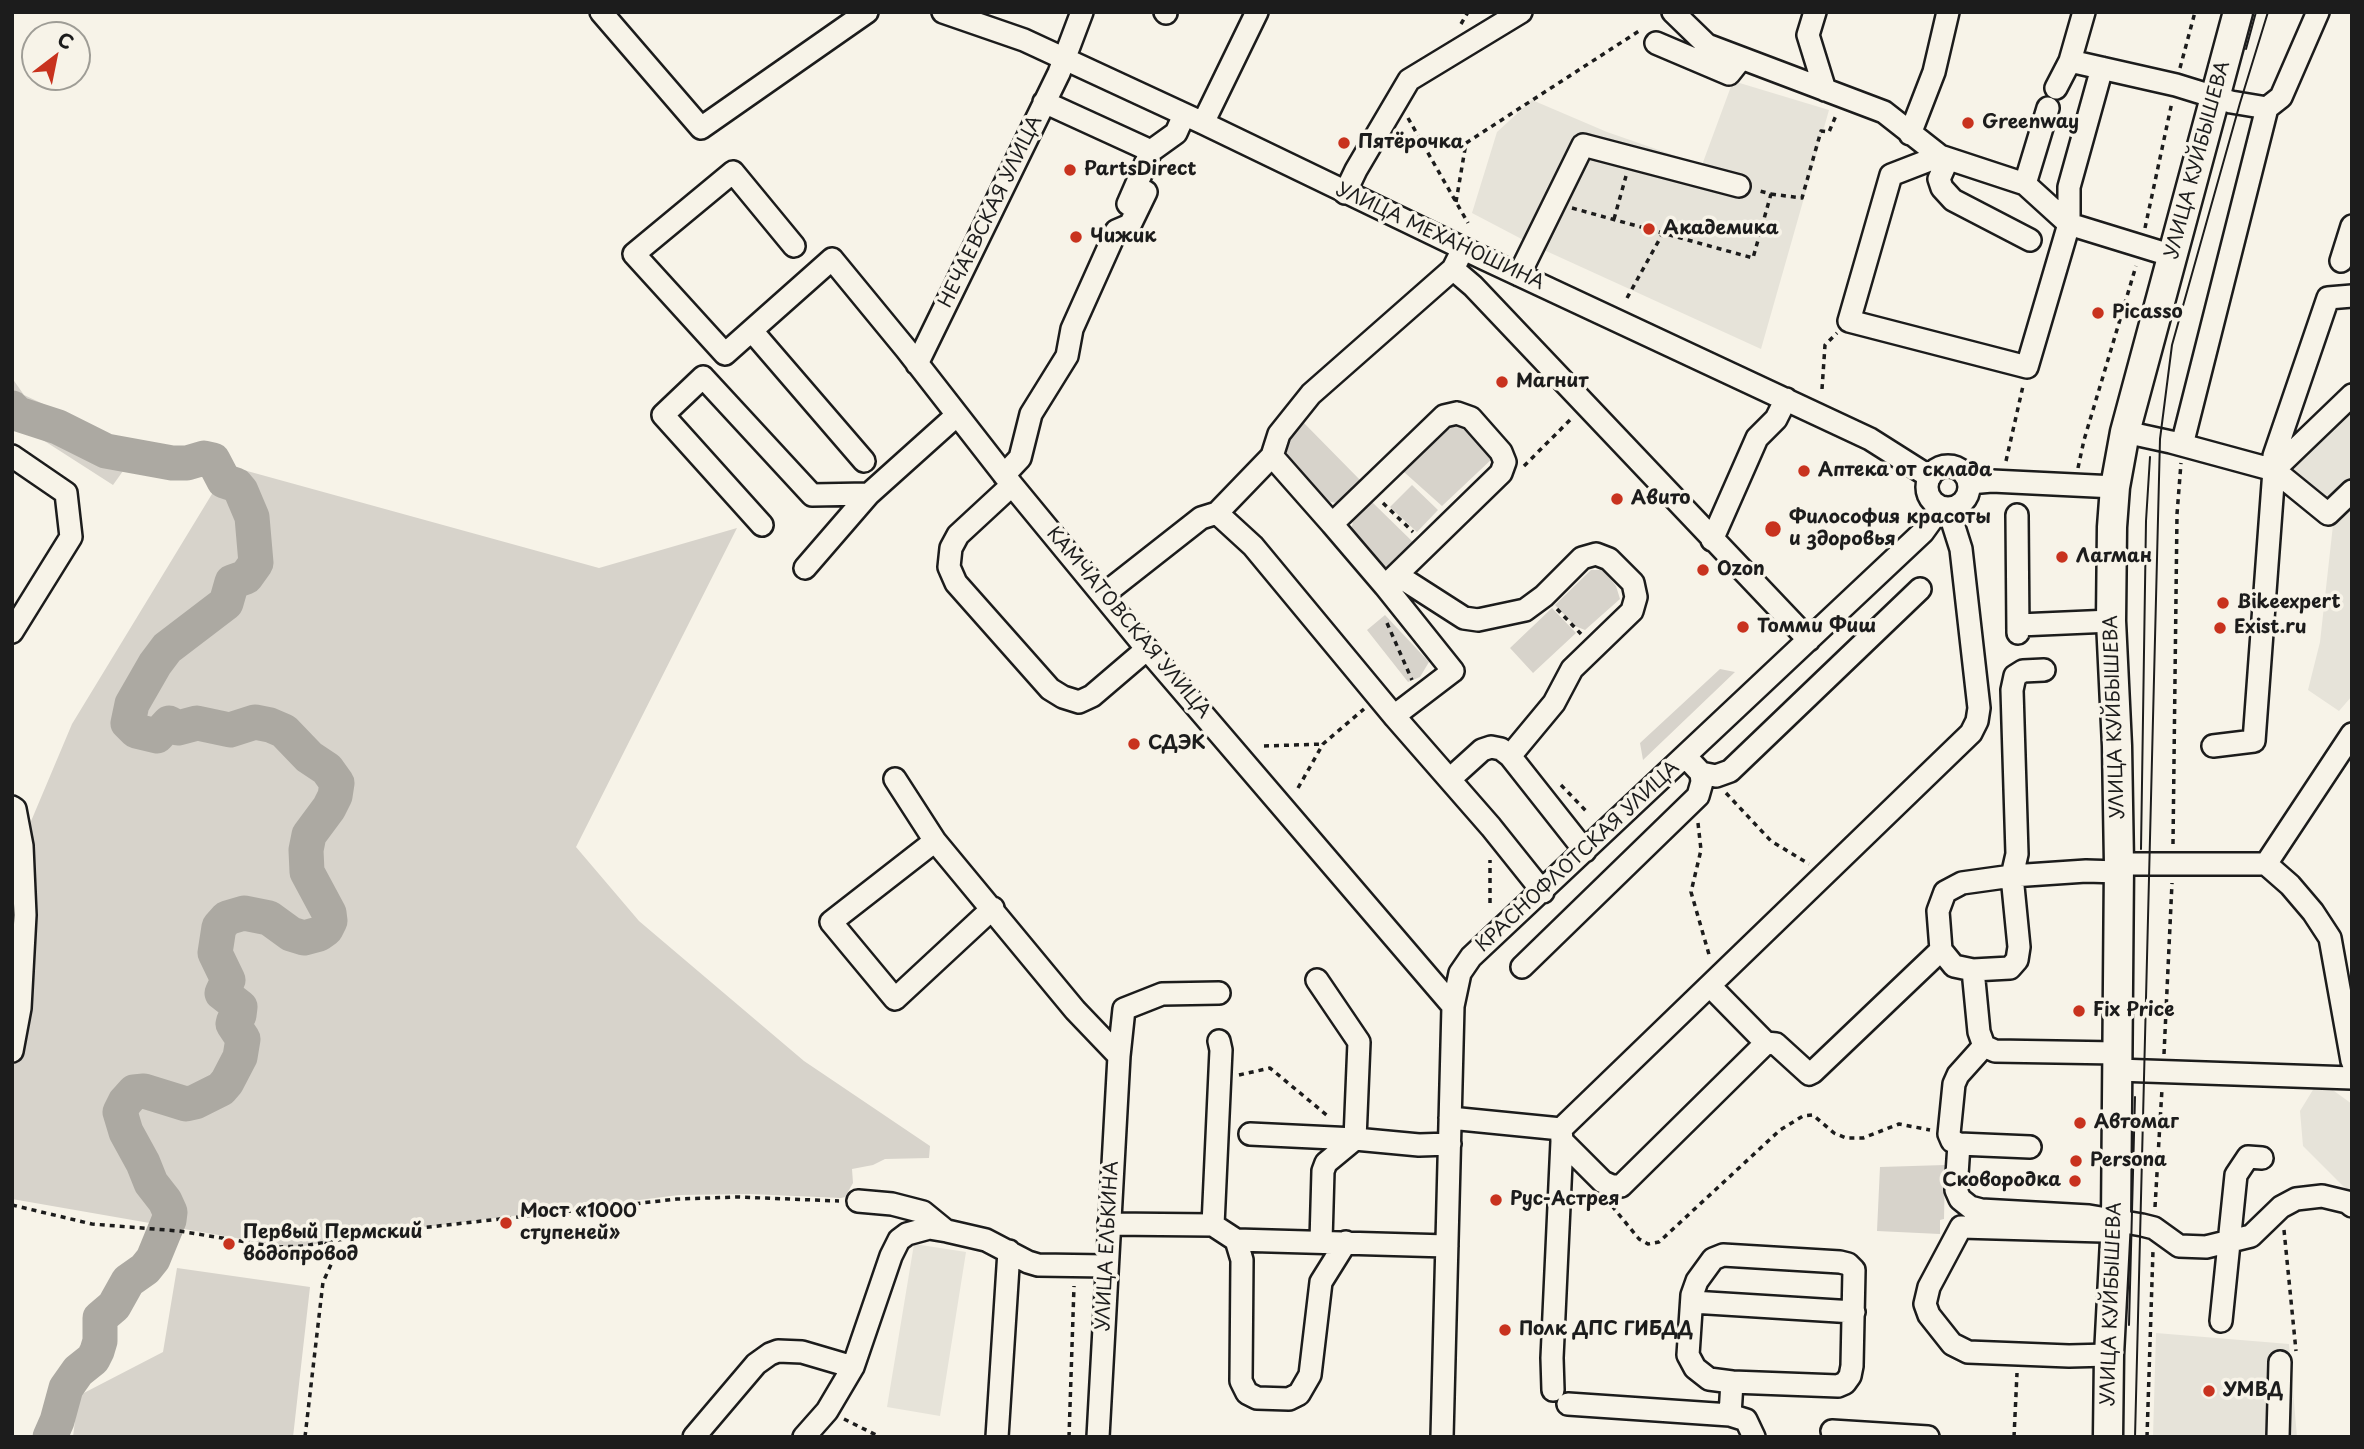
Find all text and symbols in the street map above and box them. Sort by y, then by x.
north arrow [21,21,91,91]
text: С [53,24,80,56]
street label: УЛИЦА КУЙБЫШЕВА [2161,59,2235,261]
street label: НЕЧАЕВСКАЯ УЛИЦА [935,112,1047,312]
place label: Greenway [1982,112,2079,134]
marker: Greenway [1960,115,1976,131]
place label: Пятёрочка [1358,132,1464,154]
marker: Пятёрочка [1336,135,1352,151]
place label: PartsDirect [1084,159,1197,181]
marker: PartsDirect [1062,162,1078,178]
street label: УЛИЦА МЕХАНОШИНА [1332,179,1548,295]
place label: Академика [1663,218,1779,240]
marker: Академика [1641,221,1657,237]
place label: Чижик [1090,226,1156,248]
marker: Чижик [1068,229,1084,245]
place label: Picasso [2112,302,2183,324]
marker: Picasso [2090,305,2106,321]
place label: Магнит [1516,371,1588,393]
marker: Магнит [1494,374,1510,390]
place label: Аптека от склада [1818,460,1992,482]
marker: Аптека от склада [1796,463,1812,479]
place label: Авито [1631,488,1691,510]
marker: Авито [1609,491,1625,507]
place label: Философия красоты и здоровья [1789,507,1991,551]
marker: Философия красоты и здоровья [1763,519,1783,539]
street label: КАМЧАТОВСКАЯ УЛИЦА [1041,523,1215,723]
place label: Лагман [2076,546,2152,568]
marker: Лагман [2054,549,2070,565]
place label: Ozon [1717,559,1765,581]
marker: Ozon [1695,562,1711,578]
place label: Bikeexpert [2237,592,2341,614]
marker: Bikeexpert [2215,595,2231,611]
street label: УЛИЦА КУЙБЫШЕВА [2100,615,2130,819]
place label: Томми Фиш [1757,616,1876,638]
place label: Exist.ru [2234,617,2307,639]
marker: Томми Фиш [1735,619,1751,635]
marker: Exist.ru [2212,620,2228,636]
place label: СДЭК [1148,733,1205,755]
marker: СДЭК [1126,736,1142,752]
street label: КРАСНОФЛОТСКАЯ УЛИЦА [1472,757,1684,957]
place label: Fix Price [2093,1000,2174,1022]
marker: Fix Price [2071,1003,2087,1019]
place label: Автомаг [2094,1112,2179,1134]
marker: Автомаг [2072,1115,2088,1131]
place label: Persona [2090,1150,2167,1172]
marker: Persona [2068,1153,2084,1169]
street label: УЛИЦА ЕЛЬКИНА [1092,1160,1124,1332]
place label: Сковородка [1942,1170,2061,1192]
marker: Сковородка [2067,1173,2083,1189]
place label: Рус-Астрея [1510,1189,1619,1211]
marker: Рус-Астрея [1488,1192,1504,1208]
place label: Мост «1000 ступеней» [520,1201,637,1245]
street label: УЛИЦА КУЙБЫШЕВА [2097,1202,2127,1406]
marker: Мост «1000 ступеней» [498,1215,514,1231]
place label: Первый Пермский водопровод [243,1222,422,1266]
marker: Первый Пермский водопровод [221,1236,237,1252]
place label: Полк ДПС ГИБДД [1519,1319,1693,1341]
marker: Полк ДПС ГИБДД [1497,1322,1513,1338]
place label: УМВД [2223,1380,2283,1402]
marker: УМВД [2201,1383,2217,1399]

